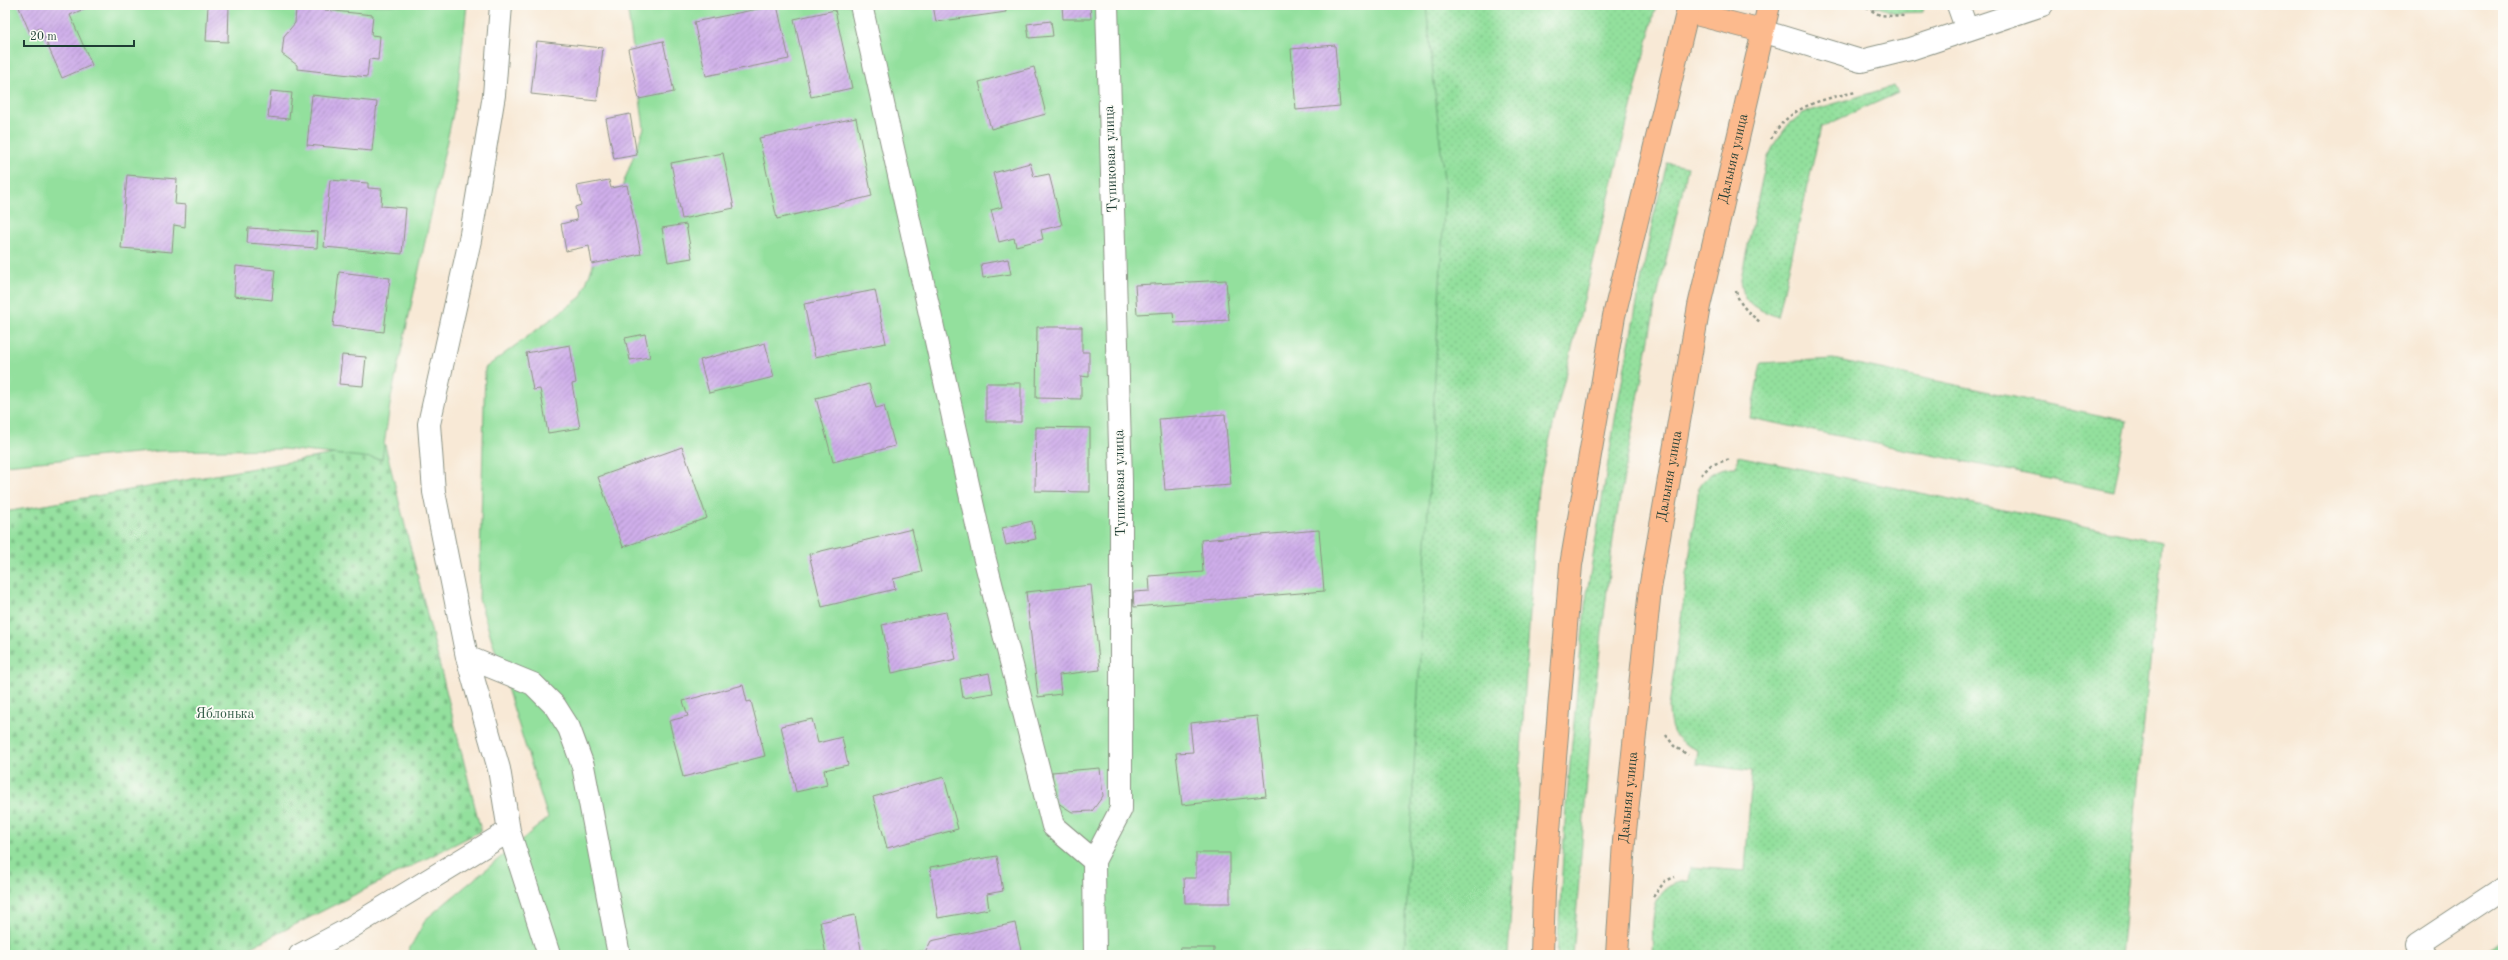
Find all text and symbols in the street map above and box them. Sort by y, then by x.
scale bar [24,22,134,48]
text: 20 m [30,31,57,43]
street label: Тупиковая улица [1102,105,1120,213]
street label: Дальняя улица [1716,112,1751,205]
street label: Тупиковая улица [1112,429,1128,537]
street label: Дальняя улица [1655,430,1684,523]
park label: Яблонька [196,707,255,721]
street label: Дальняя улица [1617,751,1640,844]

